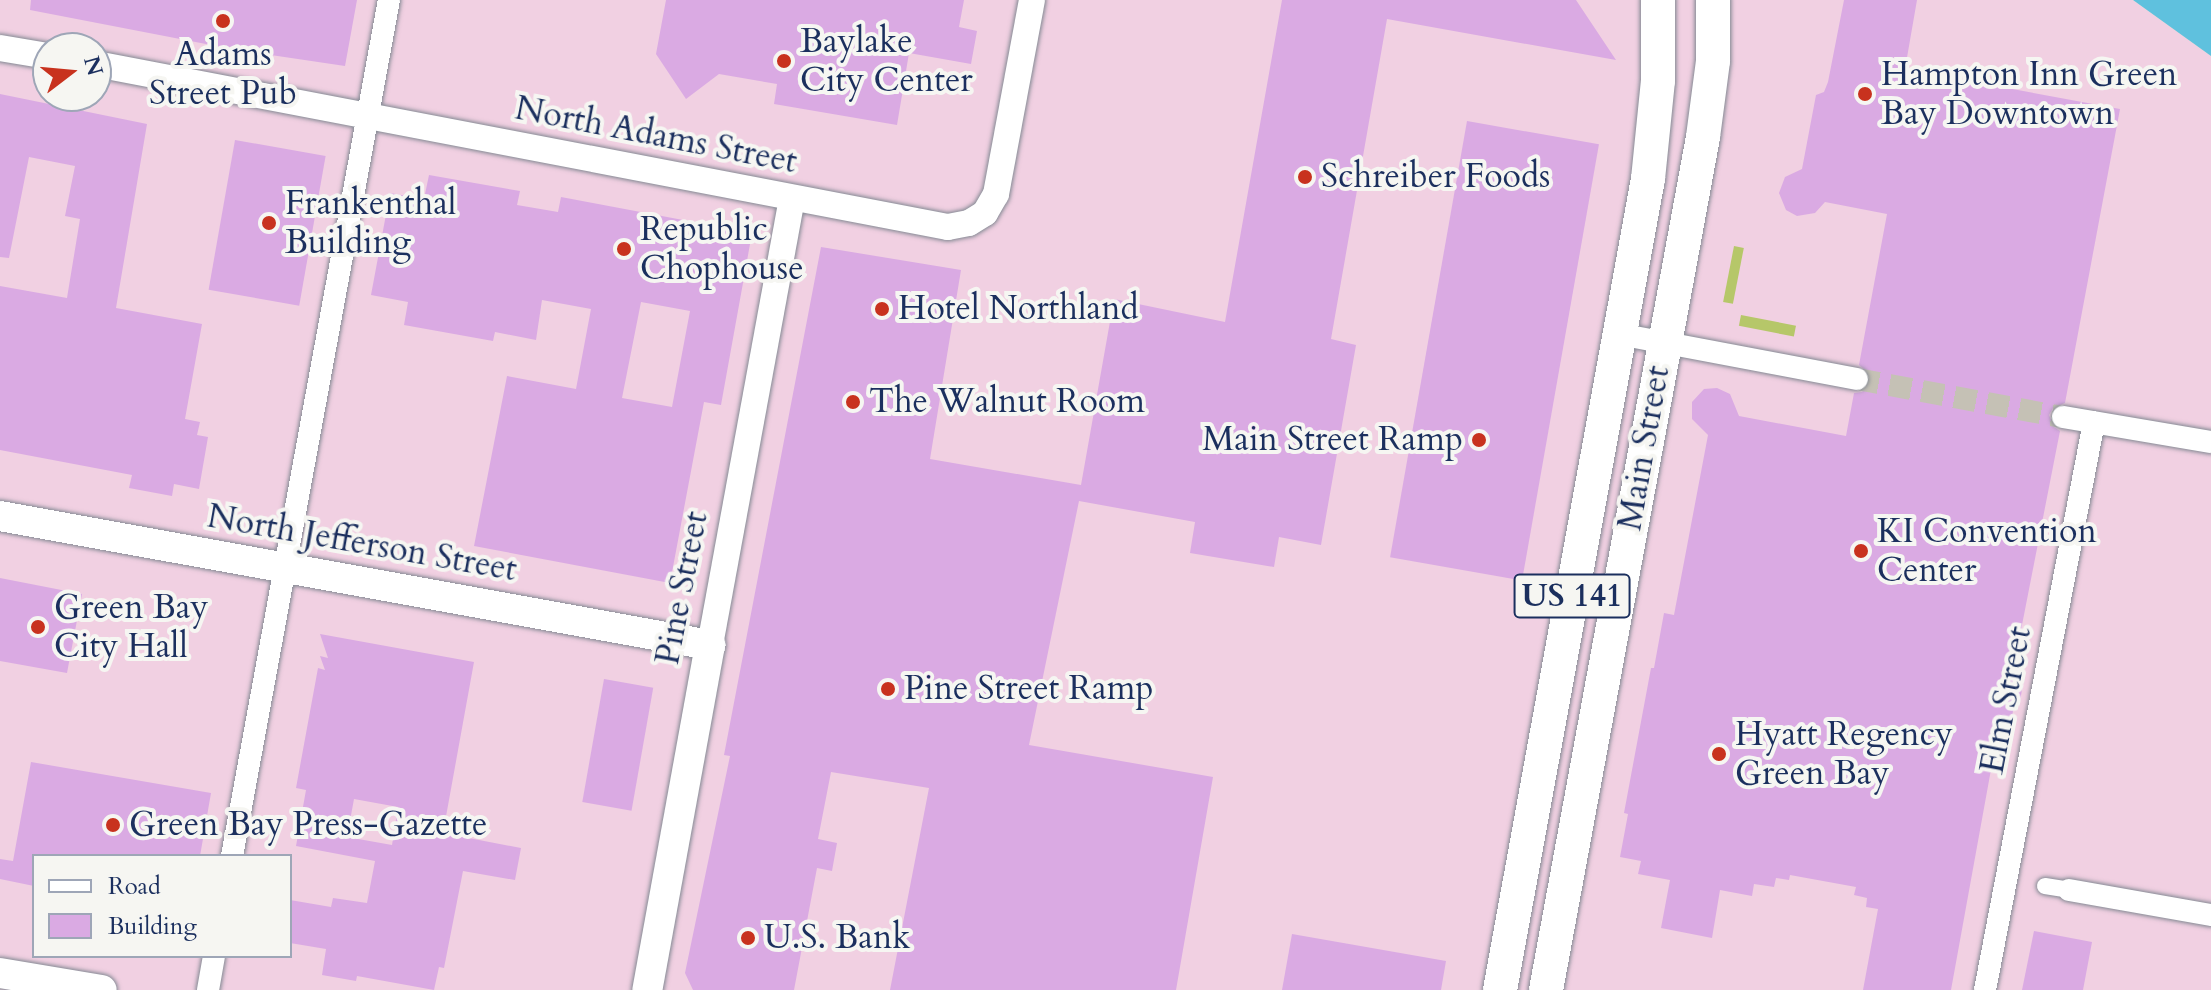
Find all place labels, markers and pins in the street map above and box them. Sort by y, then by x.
marker: Adams Street Pub [214,12,232,30]
place label: Baylake City Center [800,21,973,100]
place label: Adams Street Pub [149,34,297,114]
marker: Baylake City Center [775,52,793,70]
place label: Hampton Inn Green Bay Downtown [1881,54,2177,134]
marker: Hampton Inn Green Bay Downtown [1856,85,1874,103]
place label: Schreiber Foods [1321,157,1550,197]
marker: Schreiber Foods [1296,168,1314,186]
place label: Frankenthal Building [285,183,456,262]
place label: Republic Chophouse [640,209,804,288]
marker: Frankenthal Building [260,214,278,232]
marker: Republic Chophouse [615,240,633,258]
place label: Hotel Northland [898,289,1139,329]
marker: Hotel Northland [873,300,891,318]
place label: The Walnut Room [869,382,1145,422]
marker: The Walnut Room [844,393,862,411]
place label: Main Street Ramp [1202,420,1463,460]
marker: Main Street Ramp [1470,431,1488,449]
place label: KI Convention Center [1877,511,2097,590]
marker: KI Convention Center [1852,542,1870,560]
place label: Green Bay City Hall [54,587,208,666]
marker: Green Bay City Hall [29,618,47,636]
place label: Pine Street Ramp [904,669,1154,709]
marker: Pine Street Ramp [879,680,897,698]
place label: Hyatt Regency Green Bay [1735,714,1953,794]
marker: Hyatt Regency Green Bay [1710,745,1728,763]
place label: Green Bay Press-Gazette [129,805,488,845]
marker: Green Bay Press-Gazette [104,816,122,834]
place label: U.S. Bank [764,918,911,958]
marker: U.S. Bank [739,929,757,947]

